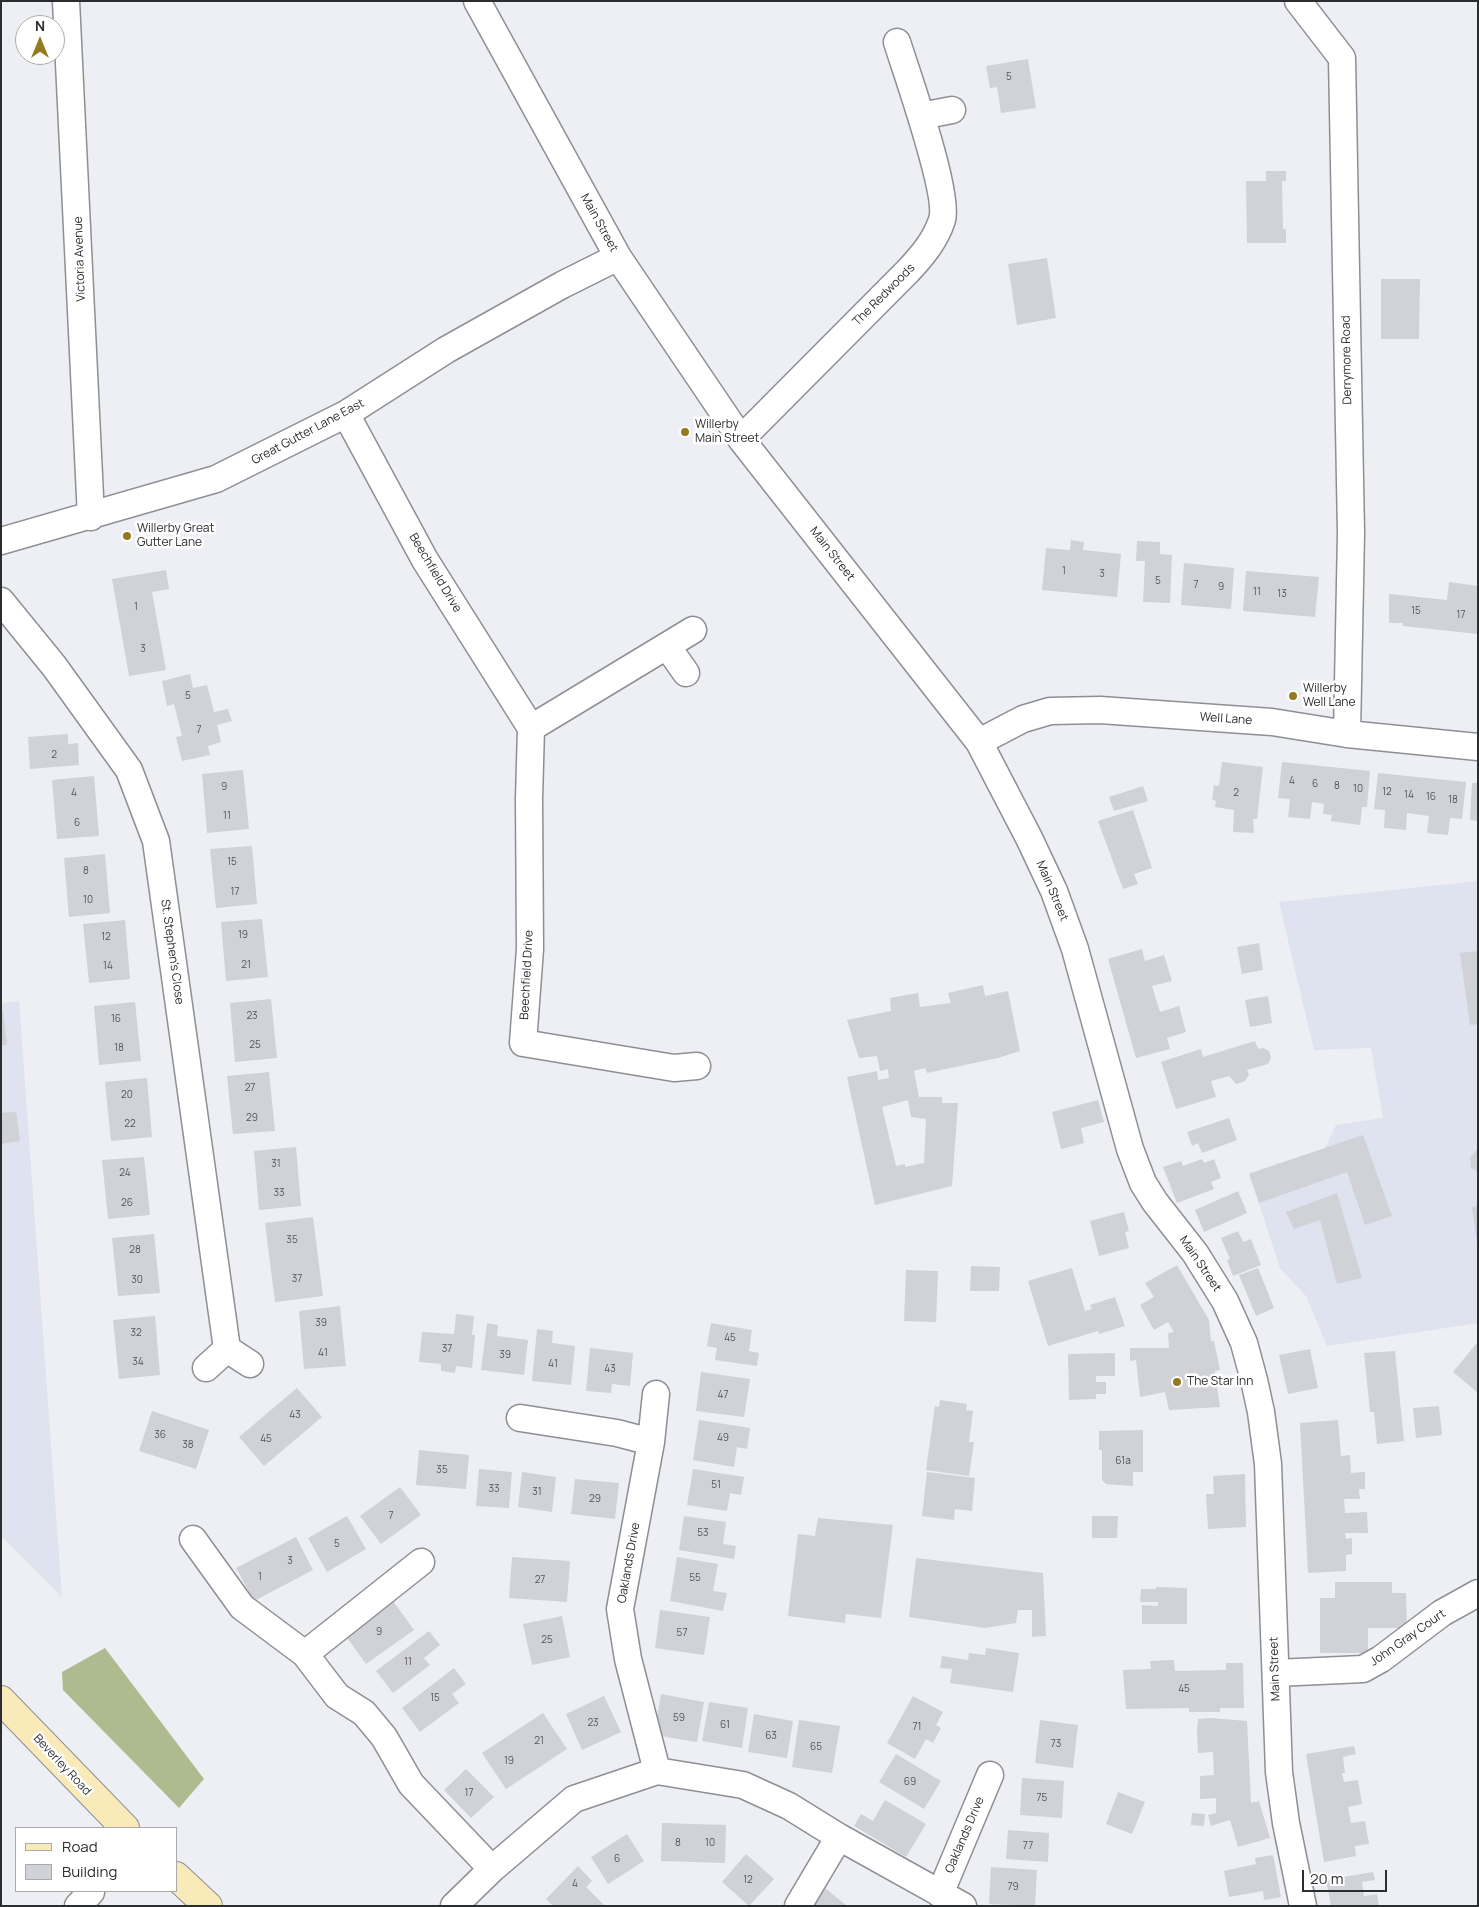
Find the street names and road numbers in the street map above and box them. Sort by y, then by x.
street label: Main Street [577,191,621,255]
street label: Victoria Avenue [71,216,89,302]
street label: The Redwoods [850,261,918,329]
street label: Derrymore Road [1339,315,1355,405]
street label: Great Gutter Lane East [249,396,367,468]
street label: Main Street [807,524,857,584]
street label: Beechfield Drive [406,531,464,615]
street label: Well Lane [1199,710,1253,728]
street label: Main Street [1033,859,1071,923]
street label: St. Stephen's Close [157,898,187,1006]
street label: Beechfield Drive [517,930,537,1020]
street label: Main Street [1176,1233,1224,1295]
street label: Oaklands Drive [615,1522,643,1604]
street label: John Gray Court [1367,1607,1449,1669]
street label: Main Street [1267,1637,1283,1701]
street label: Beverley Road [30,1731,94,1799]
street label: Oaklands Drive [942,1795,988,1875]

